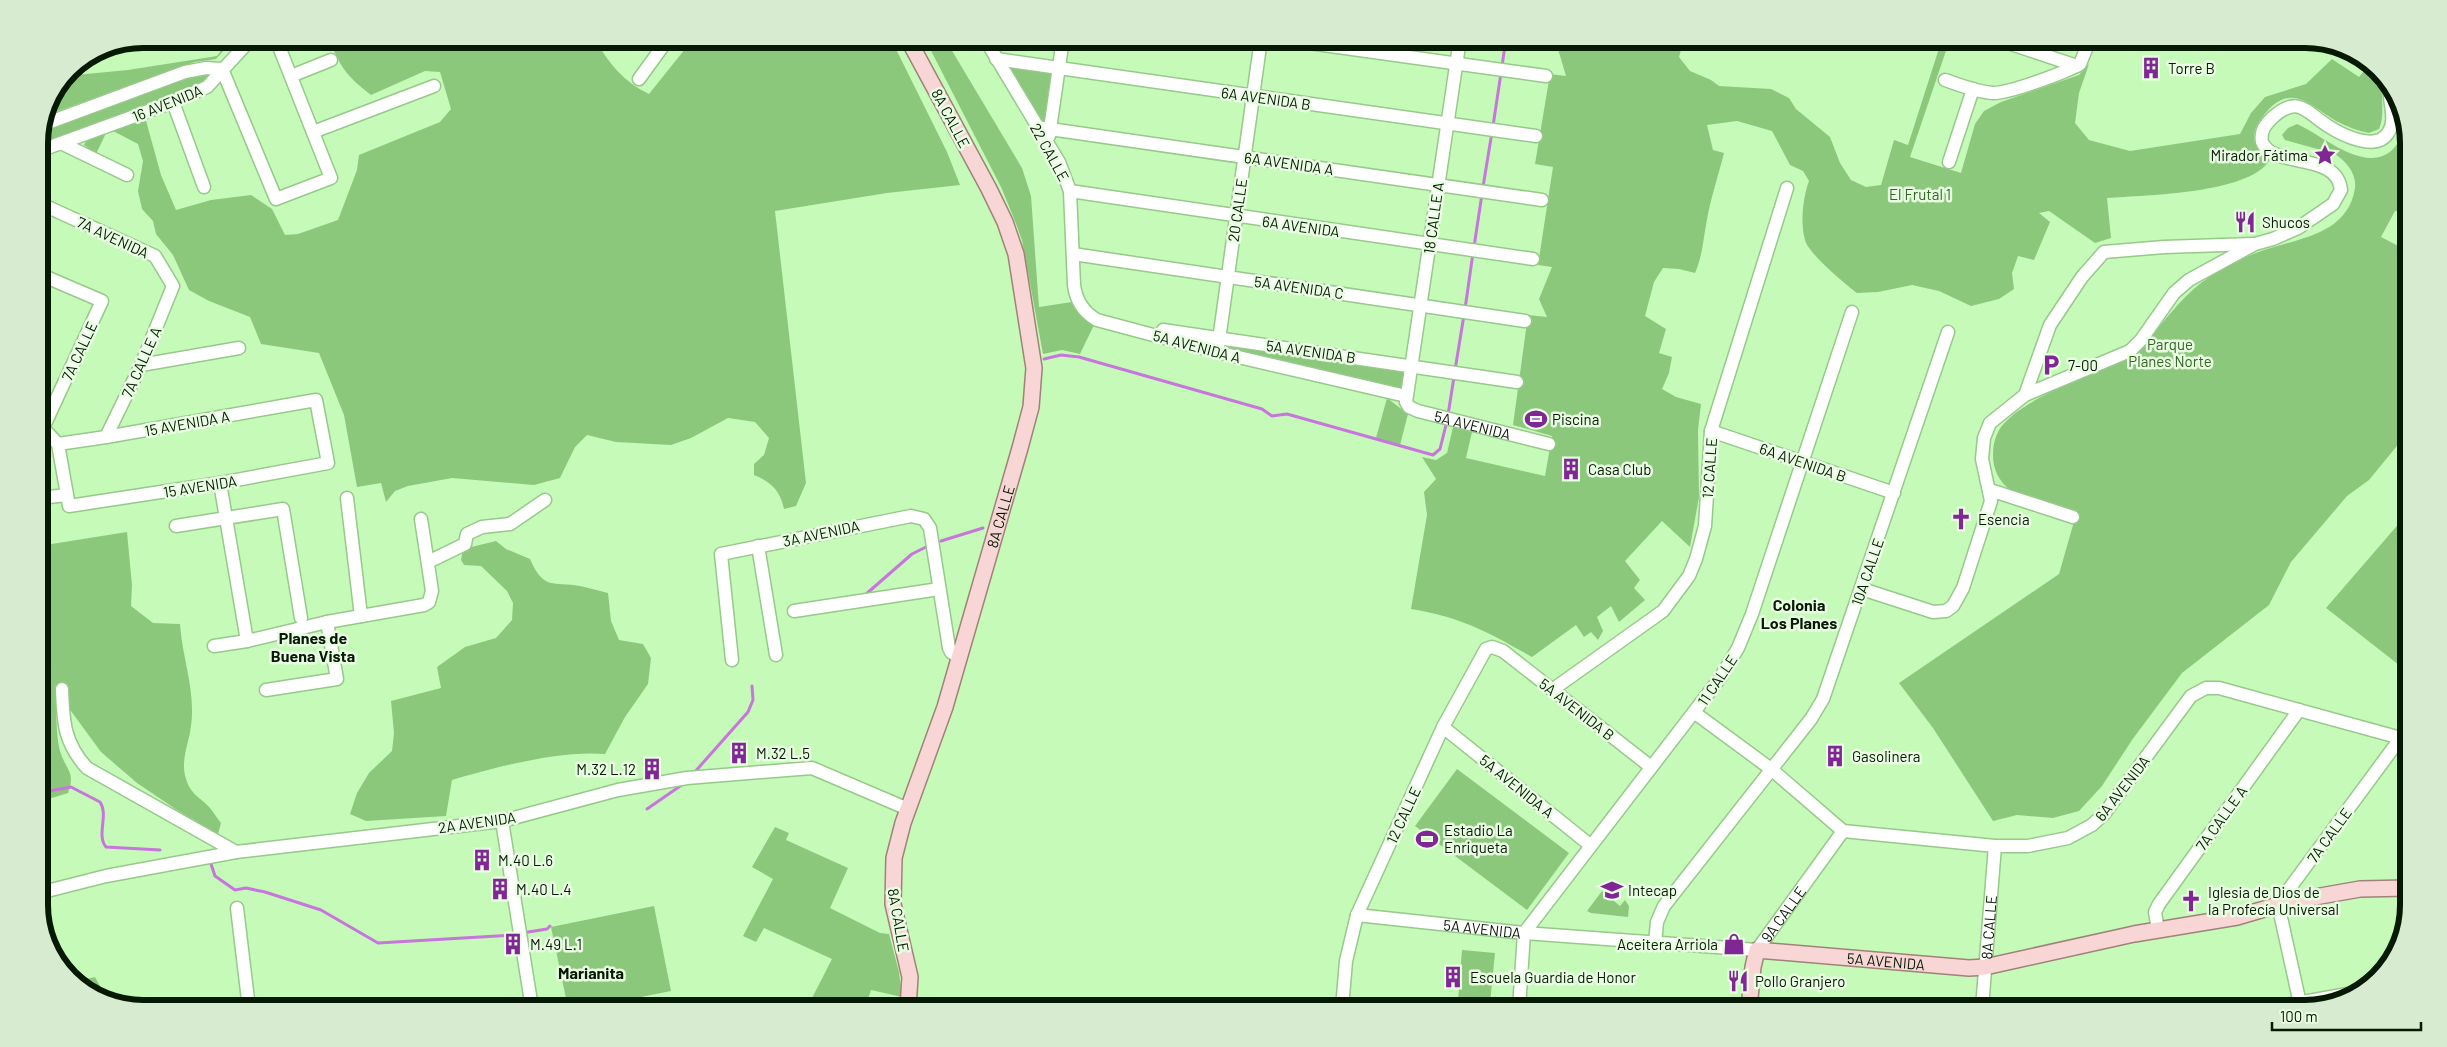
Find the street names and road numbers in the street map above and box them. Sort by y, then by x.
street label: 16 AVENIDA [129,81,205,125]
street label: 6A AVENIDA B [1220,83,1312,113]
street label: 8A CALLE [928,85,974,151]
street label: 22 CALLE [1027,120,1073,184]
street label: 6A AVENIDA A [1243,148,1335,178]
street label: 20 CALLE [1224,177,1250,243]
street label: 18 CALLE A [1419,181,1447,255]
street label: 7A AVENIDA [74,212,152,262]
street label: 6A AVENIDA [1261,212,1341,240]
street label: 5A AVENIDA C [1253,272,1345,302]
street label: 7A CALLE [57,318,101,384]
street label: 7A CALLE A [117,324,165,400]
street label: 5A AVENIDA A [1151,326,1243,366]
street label: 5A AVENIDA B [1265,336,1357,366]
street label: 15 AVENIDA A [143,407,231,439]
street label: 5A AVENIDA [1433,407,1513,443]
street label: 12 CALLE [1698,437,1720,499]
street label: 6A AVENIDA B [1757,439,1849,485]
street label: 15 AVENIDA [162,471,238,501]
street label: 8A CALLE [983,483,1018,550]
street label: 3A AVENIDA [781,516,861,550]
street label: 10A CALLE [1847,536,1887,608]
street label: 11 CALLE [1693,651,1741,709]
street label: 5A AVENIDA B [1536,674,1618,744]
street label: 5A AVENIDA A [1476,751,1558,821]
street label: 6A AVENIDA [2091,752,2153,824]
street label: 7A CALLE A [2191,782,2251,854]
street label: 12 CALLE [1382,784,1424,846]
street label: 7A CALLE [2303,804,2355,866]
street label: 2A AVENIDA [437,808,517,836]
street label: 9A CALLE [1757,883,1809,945]
street label: 8A CALLE [885,887,913,953]
street label: 8A CALLE [1977,894,2000,960]
street label: 5A AVENIDA [1443,915,1522,942]
street label: 5A AVENIDA [1846,949,1926,973]

